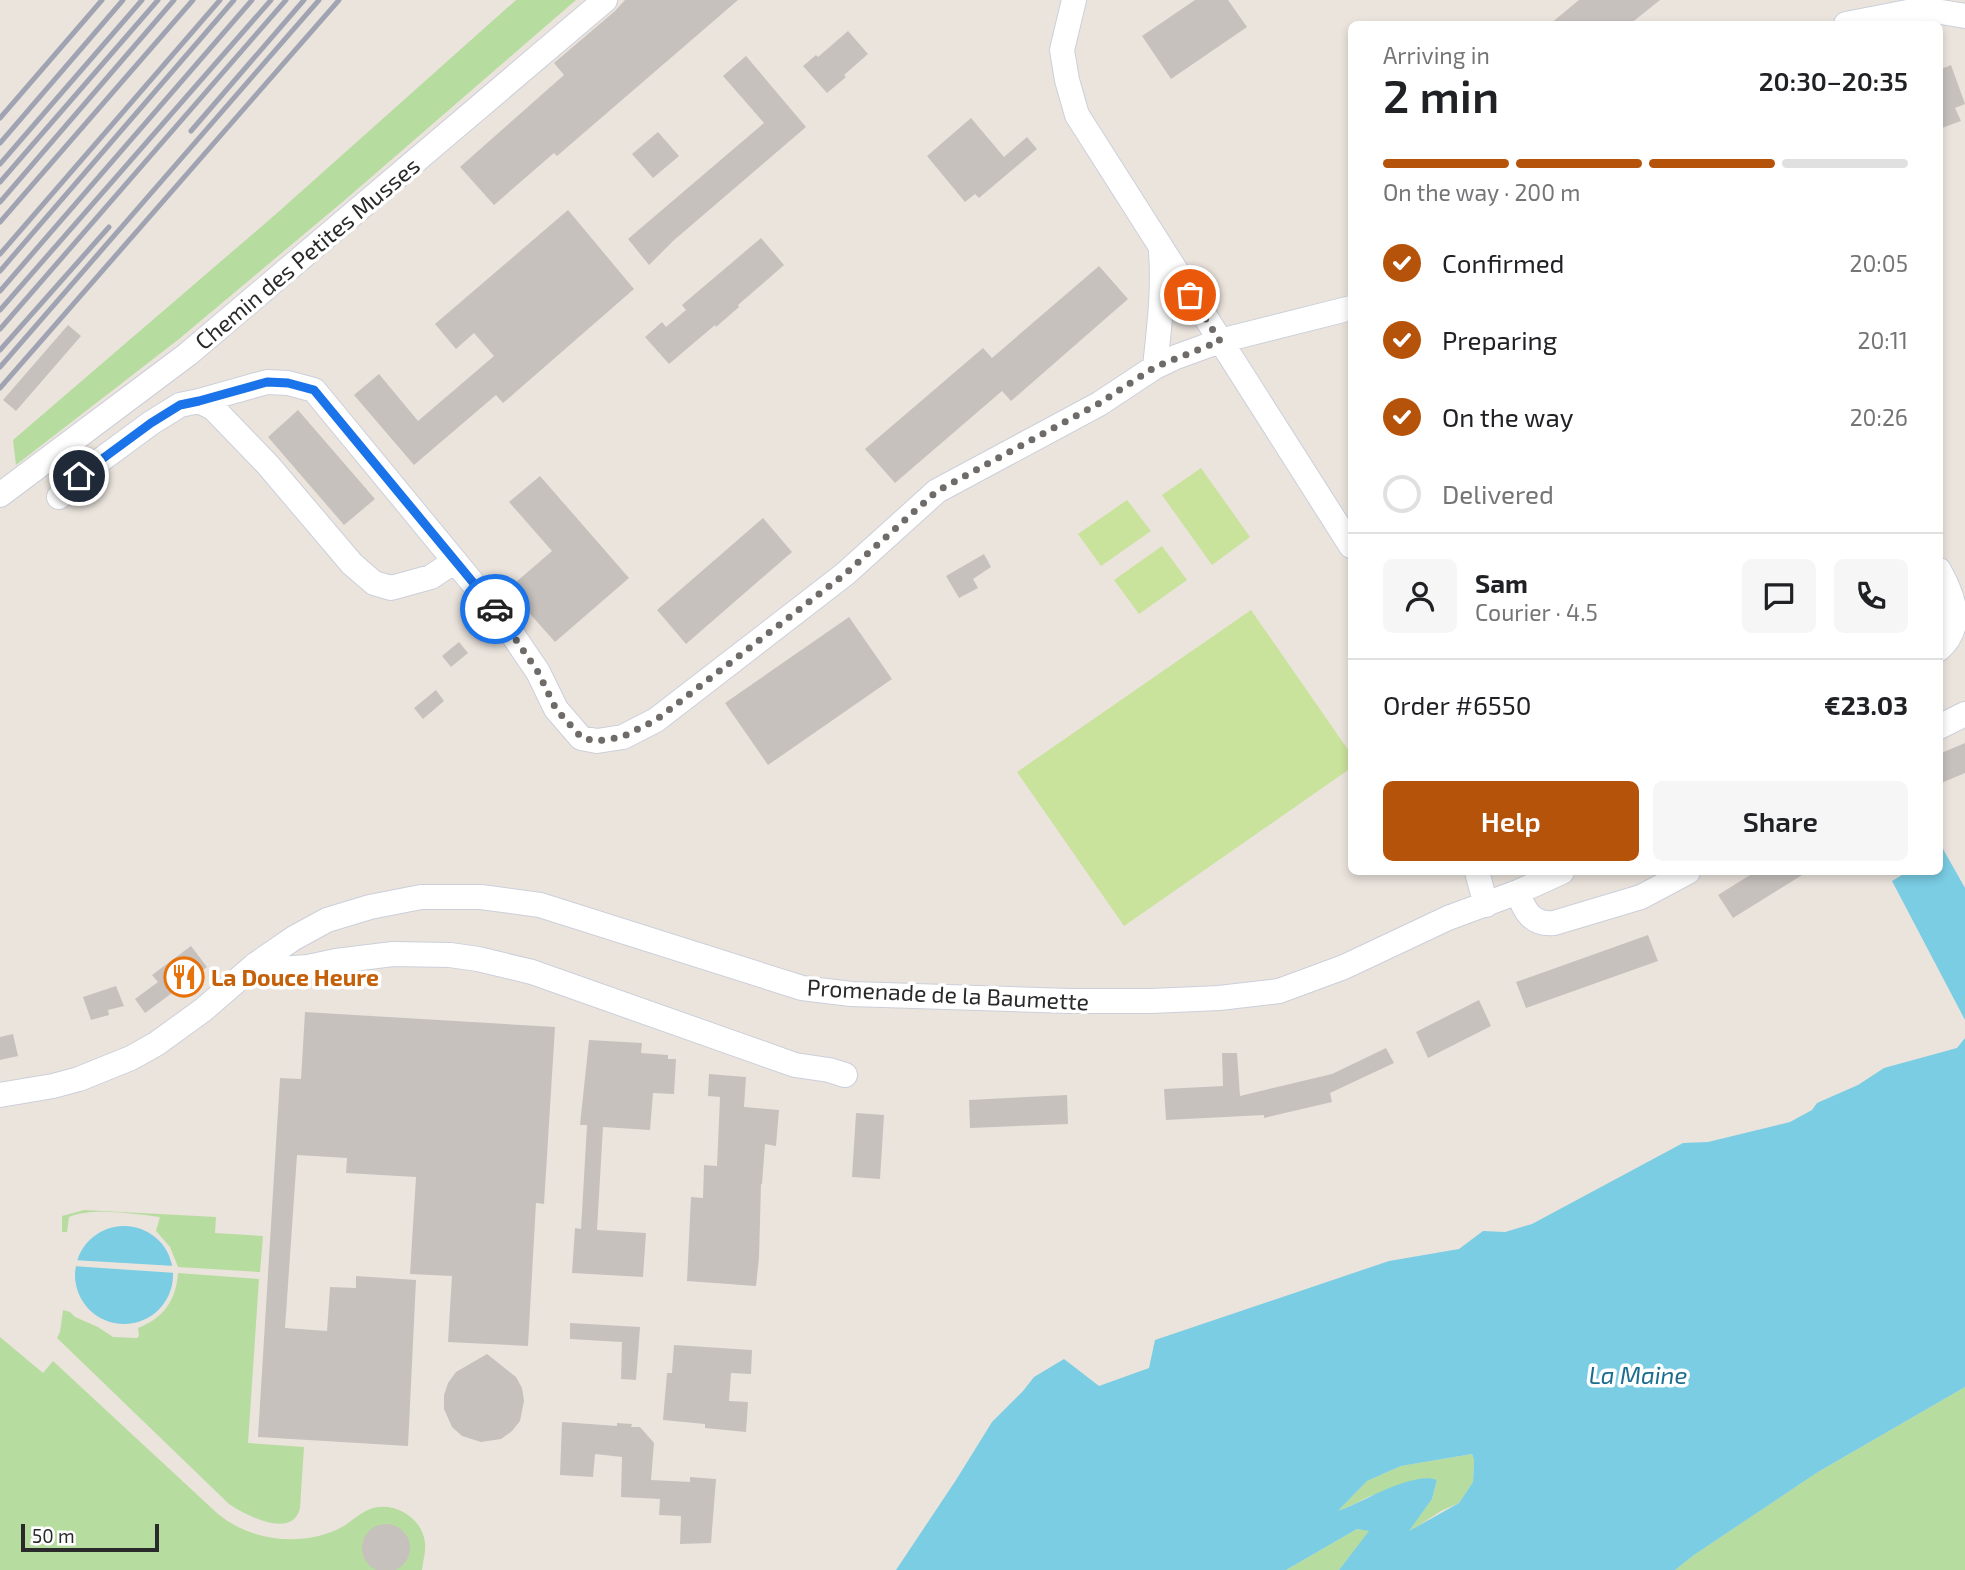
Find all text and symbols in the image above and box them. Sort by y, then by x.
text: Arriving in [1383,41,1490,69]
text: 20:30–20:35 [1759,65,1908,96]
text: 2 min [1383,67,1499,122]
street label: Chemin des Petites Musses [189,151,425,355]
text: On the way · 200 m [1383,178,1580,206]
icon: check [1383,244,1421,282]
text: Confirmed [1442,247,1565,278]
text: 20:05 [1850,249,1908,277]
pin [1160,265,1220,325]
icon: bag [1171,276,1209,314]
icon: check [1383,321,1421,359]
text: Preparing [1442,324,1557,355]
text: 20:11 [1857,326,1908,354]
icon: check [1383,398,1421,436]
text: On the way [1442,401,1573,432]
text: 20:26 [1850,403,1908,431]
pin [49,446,109,506]
icon: home [60,457,98,495]
text: Delivered [1442,478,1554,509]
button: person [1383,559,1457,633]
button: chat [1742,559,1816,633]
button: phone [1834,559,1908,633]
text: Sam [1475,567,1528,598]
courier [460,574,530,644]
icon: car [476,590,514,628]
text: Courier · 4.5 [1475,598,1598,626]
text: Order #6550 [1383,689,1531,720]
text: €23.03 [1824,689,1908,720]
button: Help [1383,781,1639,861]
button: Share [1653,781,1908,861]
restaurant icon: La Douce Heure [163,956,205,998]
place label: La Douce Heure [211,963,379,991]
street label: Promenade de la Baumette [806,973,1090,1015]
water label: La Maine [1589,1360,1687,1389]
scale bar [21,1521,159,1553]
text: 50 m [32,1524,75,1547]

